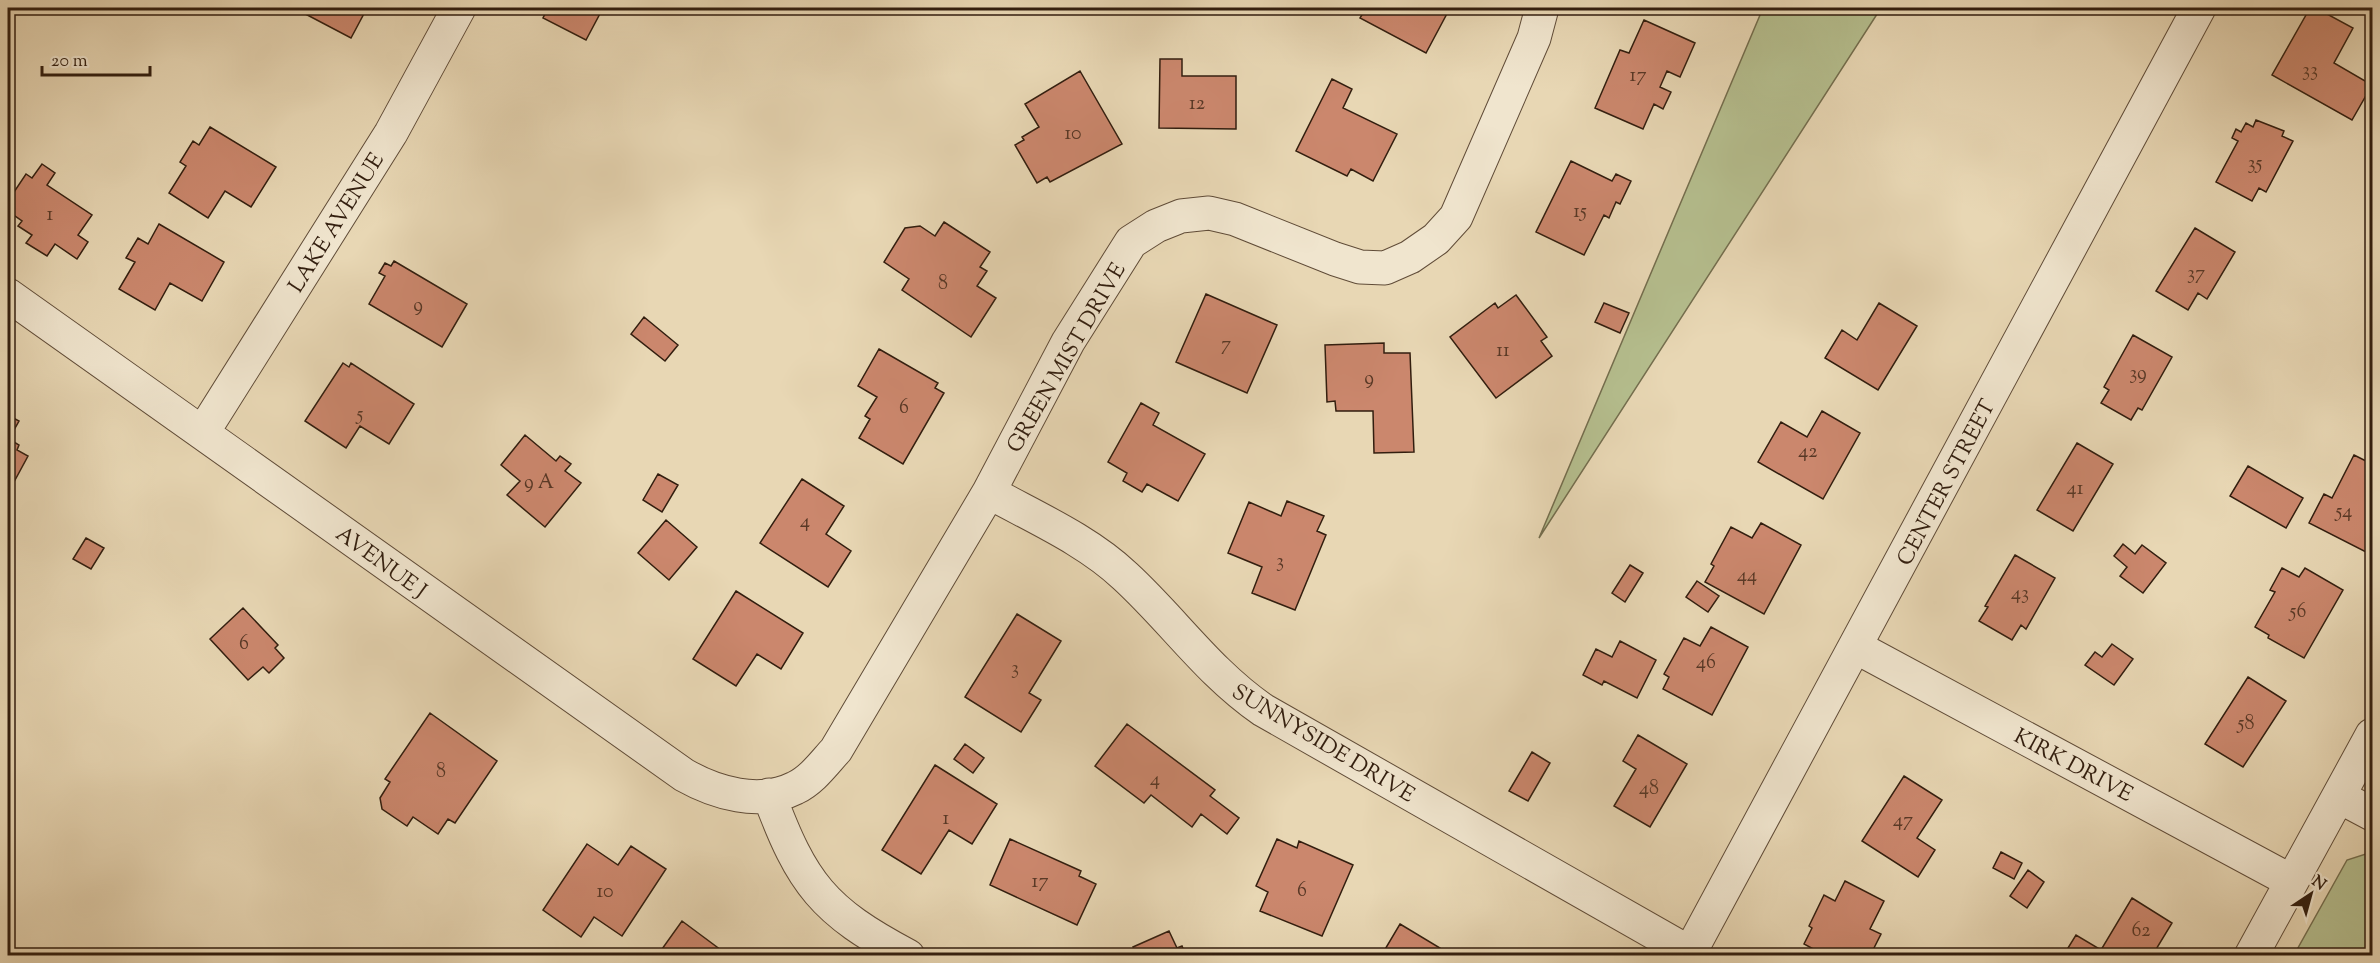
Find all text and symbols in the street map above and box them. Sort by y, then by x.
scale bar [42,39,150,77]
text: 20 m [51,49,88,75]
house number: 33 [2302,57,2318,86]
house number: 17 [1630,62,1646,91]
house number: 12 [1189,90,1205,119]
house number: 10 [1064,120,1082,149]
street label: LAKE AVENUE [282,147,393,300]
house number: 35 [2248,150,2263,179]
house number: 15 [1573,198,1587,227]
house number: 1 [47,201,54,230]
street label: GREEN MIST DRIVE [1000,257,1135,460]
house number: 37 [2187,260,2205,289]
house number: 8 [938,270,948,299]
house number: 9 [413,292,423,321]
house number: 7 [1221,331,1231,360]
house number: 11 [1496,337,1510,366]
house number: 39 [2129,360,2147,389]
house number: 9 [1364,365,1374,394]
house number: 6 [899,394,909,423]
street label: CENTER STREET [1890,394,2005,572]
house number: 5 [356,401,364,430]
house number: 42 [1798,438,1818,467]
house number: 9 A [524,469,554,498]
house number: 41 [2067,475,2084,504]
house number: 54 [2335,498,2352,527]
house number: 4 [800,508,810,537]
street label: AVENUE J [328,519,432,607]
house number: 3 [1276,548,1284,577]
house number: 44 [1737,562,1757,591]
house number: 43 [2011,580,2029,609]
house number: 56 [2289,598,2306,627]
house number: 6 [239,630,249,659]
house number: 46 [1696,649,1716,678]
house number: 3 [1011,655,1019,684]
street label: SUNNYSIDE DRIVE [1225,677,1420,812]
house number: 58 [2237,710,2254,739]
street label: KIRK DRIVE [2007,722,2138,812]
house number: 8 [436,758,446,787]
house number: 4 [1150,766,1160,795]
house number: 48 [1639,775,1659,804]
house number: 1 [943,805,950,834]
house number: 47 [1893,807,1913,836]
north arrow [2281,864,2341,924]
house number: 17 [1032,868,1048,897]
text: N [2306,871,2330,897]
house number: 6 [1297,877,1307,906]
house number: 10 [596,878,614,907]
house number: 62 [2131,917,2151,946]

